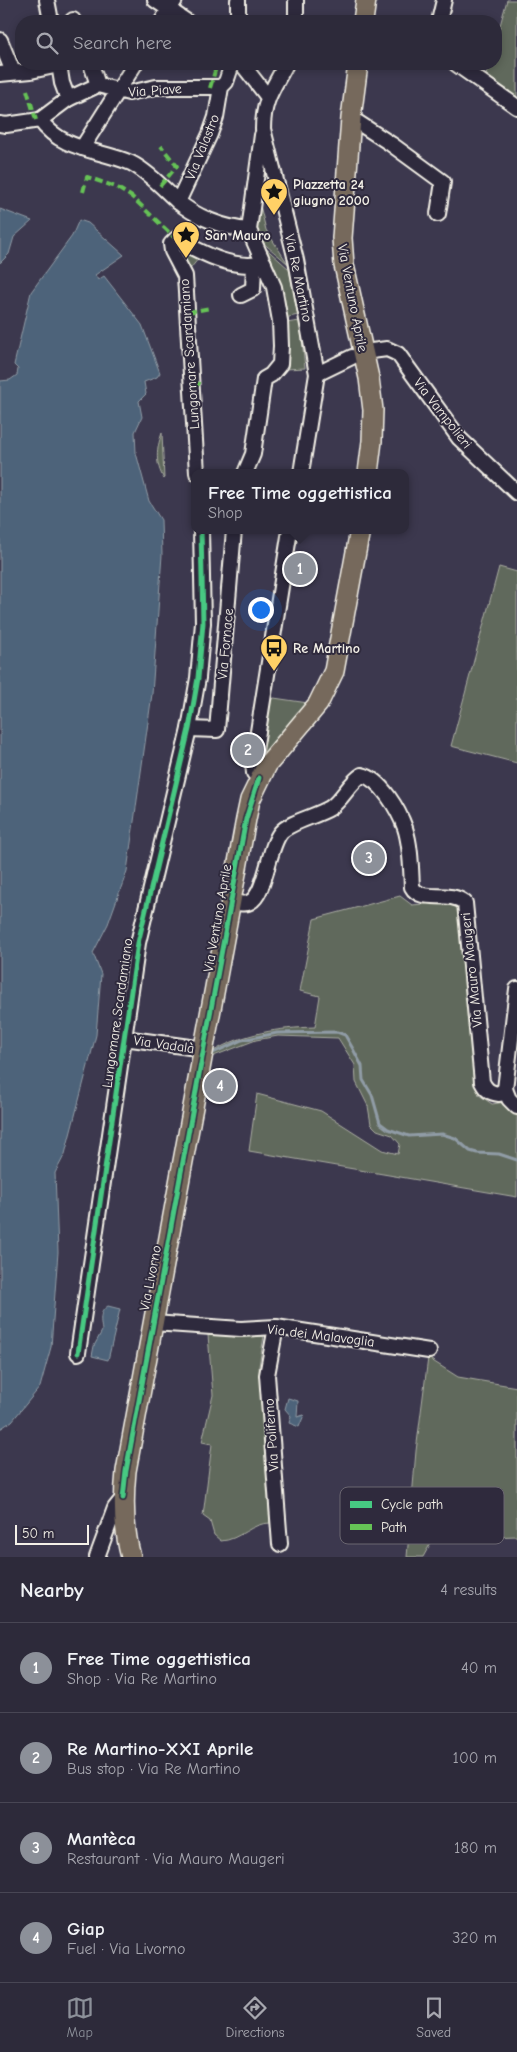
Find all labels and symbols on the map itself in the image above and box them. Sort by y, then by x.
street label: Via Piave [128,80,182,101]
street label: Via Valastro [182,112,223,183]
place label: Piazzetta 24 giugno 2000 [293,176,370,209]
place icon: Piazzetta 24 giugno 2000 [259,177,289,216]
place icon: San Mauro [171,220,201,259]
place label: San Mauro [205,227,271,244]
street label: Via Re Martino [281,233,316,324]
street label: Via Ventuno Aprile [334,243,371,353]
street label: Lungomare Scardamiano [176,278,203,430]
street label: Via Vampolieri [410,375,475,452]
pin: 1 [284,550,316,588]
your location [248,597,274,623]
street label: Via Fornace [214,608,237,680]
bus stop icon: Re Martino [259,633,289,672]
place label: Re Martino [293,640,360,657]
pin: 2 [232,731,264,769]
pin: 3 [353,839,385,877]
street label: Via Ventuno Aprile [200,863,235,973]
street label: Via Mauro Maugeri [457,912,486,1028]
street label: Lungomare Scardamiano [99,937,136,1089]
street label: Via Vadalà [132,1032,196,1057]
pin: 4 [204,1067,236,1105]
street label: Via Livorno [136,1244,165,1312]
street label: Via dei Malavoglia [266,1320,376,1351]
street label: Via Polifemo [260,1398,283,1472]
legend [340,1487,504,1544]
text: Cycle path [381,1496,443,1513]
text: Path [381,1519,407,1536]
scale bar [15,1522,89,1545]

